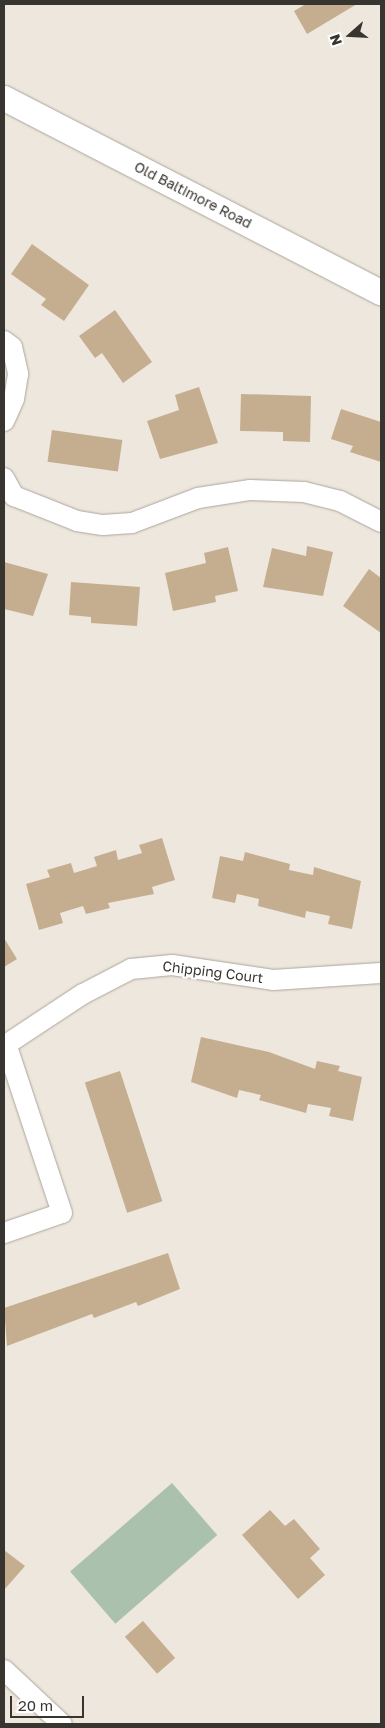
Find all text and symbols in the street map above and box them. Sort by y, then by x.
north arrow [325,10,375,60]
text: N [326,32,345,48]
street label: Old Baltimore Road [131,158,255,232]
street label: Chipping Court [162,957,264,987]
scale bar [12,1686,86,1718]
text: 20 m [18,1696,53,1714]

